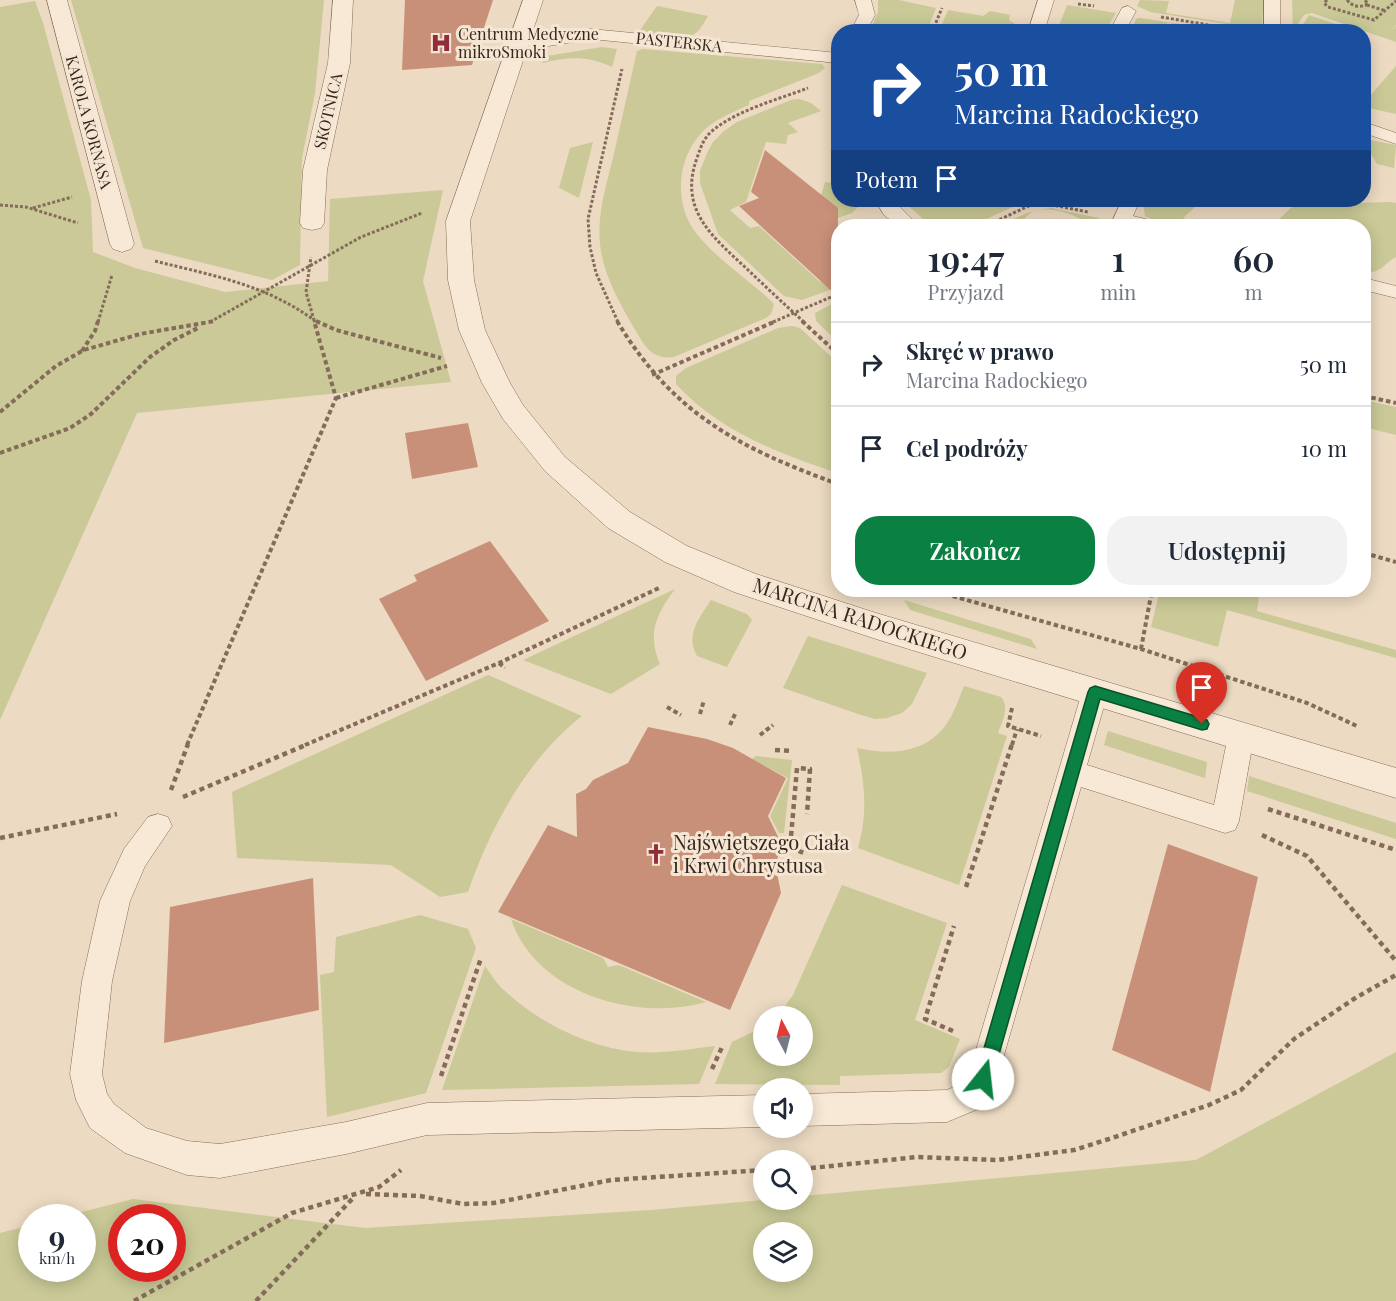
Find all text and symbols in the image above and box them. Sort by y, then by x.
place label: Centrum Medyczne mikroSmoki [458,23,599,62]
street label: PASTERSKA [635,27,724,57]
hospital icon: Centrum Medyczne mikroSmoki [429,31,453,55]
text: 50 m [954,41,1048,97]
icon: right [855,48,933,126]
street label: KAROLA KORNASA [62,53,118,192]
street label: SKOTNICA [309,70,347,151]
text: Marcina Radockiego [954,95,1199,131]
icon: arrive [930,162,963,195]
text: Potem [855,164,918,194]
text: 19:47 [927,233,1004,281]
text: 1 [1112,233,1125,281]
text: 60 [1232,233,1275,281]
text: Przyjazd [927,278,1004,305]
text: min [1101,278,1136,305]
text: m [1245,278,1262,305]
text: Skręć w prawo [906,336,1054,366]
icon: right [855,348,888,381]
text: 50 m [1300,349,1347,379]
text: Marcina Radockiego [906,366,1088,393]
icon: arrive [855,432,888,465]
text: Cel podróży [906,433,1028,463]
text: 10 m [1301,433,1347,463]
button: Zakończ [855,516,1095,585]
button: Udostępnij [1107,516,1347,585]
street label: MARCINA RADOCKIEGO [750,570,971,665]
pin [1176,662,1227,724]
icon: arrive [1185,671,1218,704]
place label: Najświętszego Ciała i Krwi Chrystusa [673,828,850,878]
church icon: Najświętszego Ciała i Krwi Chrystusa [644,842,668,866]
north arrow [753,1006,813,1066]
map controls [753,1006,813,1282]
position arrow [951,1047,1015,1111]
button: sound [753,1078,813,1138]
button: search [753,1150,813,1210]
speed limit sign: 20 [108,1204,186,1282]
text: 9 [49,1216,65,1256]
button: layers [753,1222,813,1282]
text: km/h [39,1248,75,1268]

